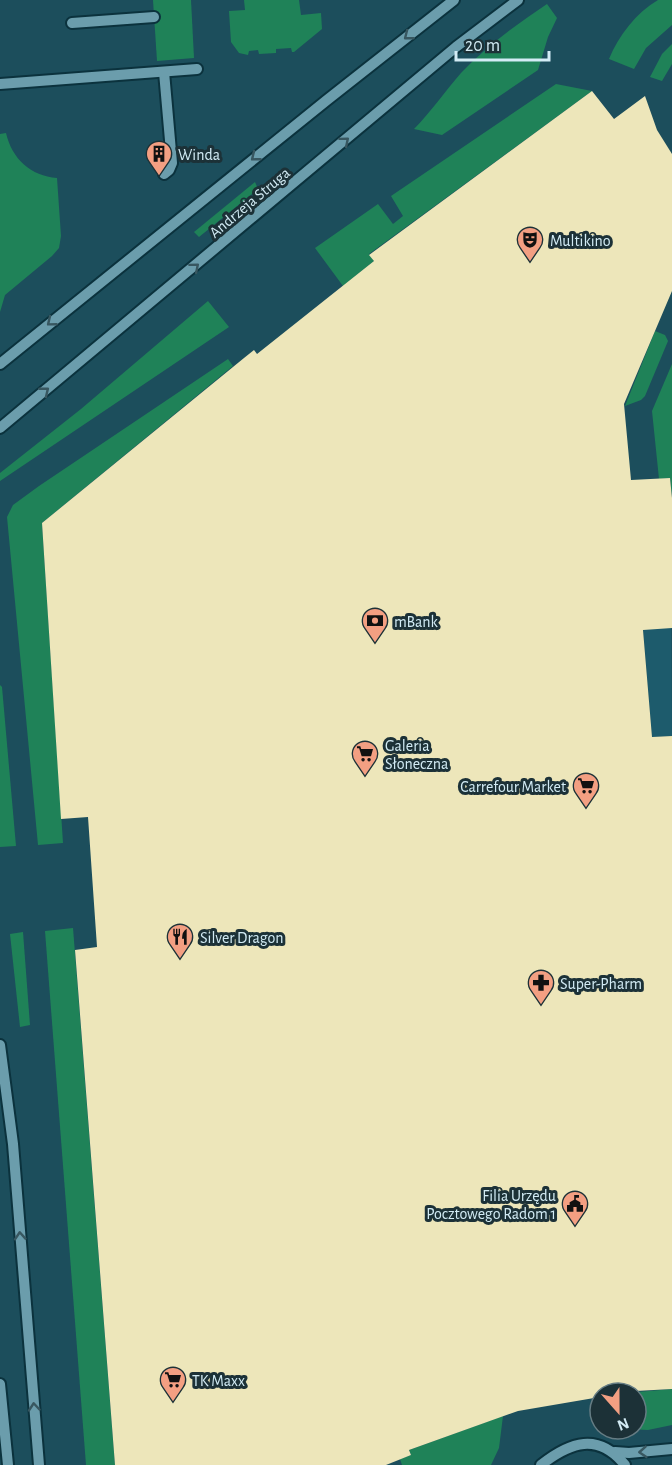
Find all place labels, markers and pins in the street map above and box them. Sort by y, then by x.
building icon: Winda [144,139,174,177]
place label: Winda [178,147,220,163]
theatre icon: Multikino [515,225,545,263]
place label: Multikino [550,233,611,249]
bank icon: mBank [360,606,390,644]
place label: mBank [394,614,439,630]
place label: Galeria Słoneczna [385,738,448,772]
supermarket icon: Galeria Słoneczna [350,739,380,777]
supermarket icon: Carrefour Market [571,771,601,809]
place label: Carrefour Market [460,779,566,795]
restaurant icon: Silver Dragon [165,922,195,960]
place label: Silver Dragon [200,930,284,946]
pharmacy icon: Super-Pharm [526,968,556,1006]
place label: Super-Pharm [560,976,642,992]
place label: Filia Urzędu Pocztowego Radom 1 [426,1188,556,1222]
public building icon: Filia Urzędu Pocztowego Radom 1 [560,1189,590,1227]
supermarket icon: TK Maxx [158,1365,188,1403]
place label: TK Maxx [192,1373,245,1389]

